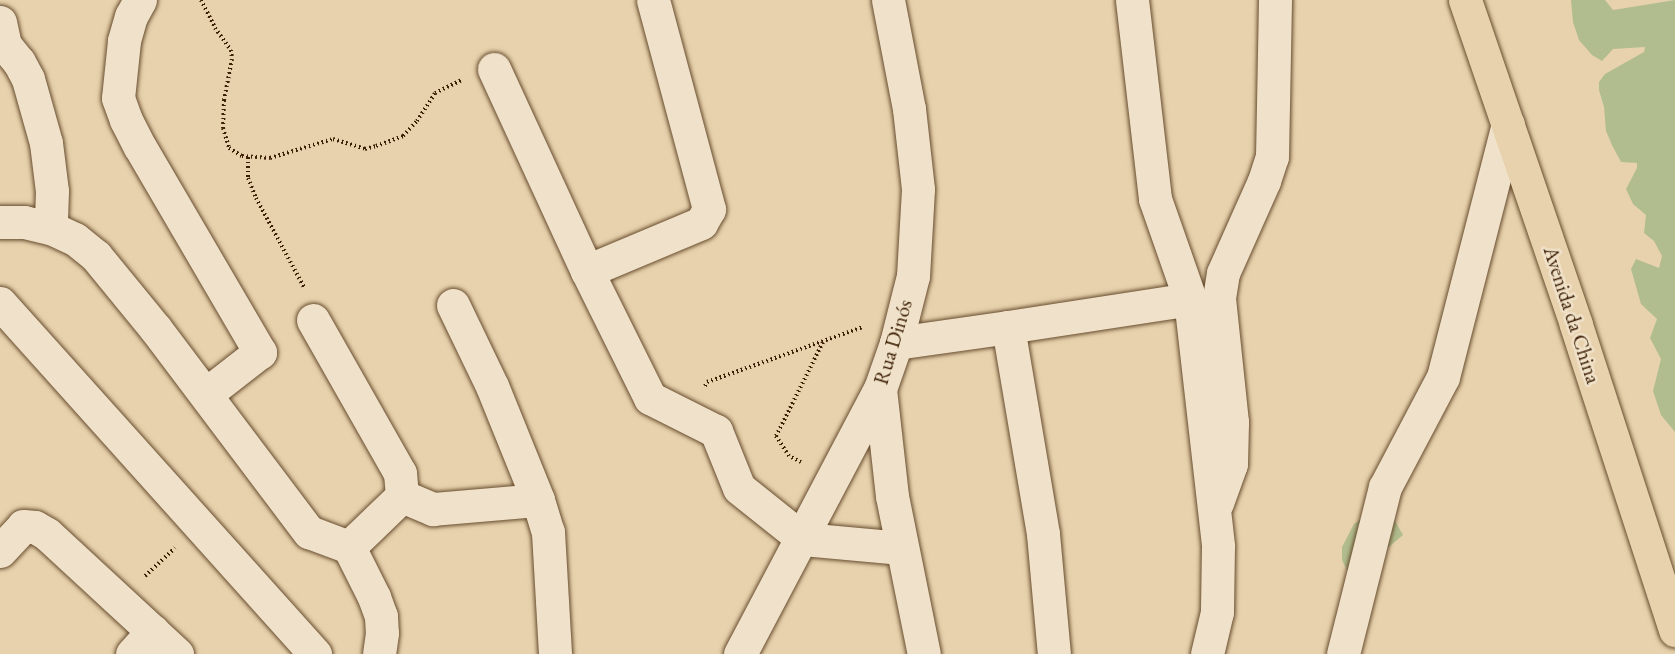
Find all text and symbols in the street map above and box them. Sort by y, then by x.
street label: Avenida da China [1538,243,1606,387]
street label: Rua Dinós [868,296,918,388]

